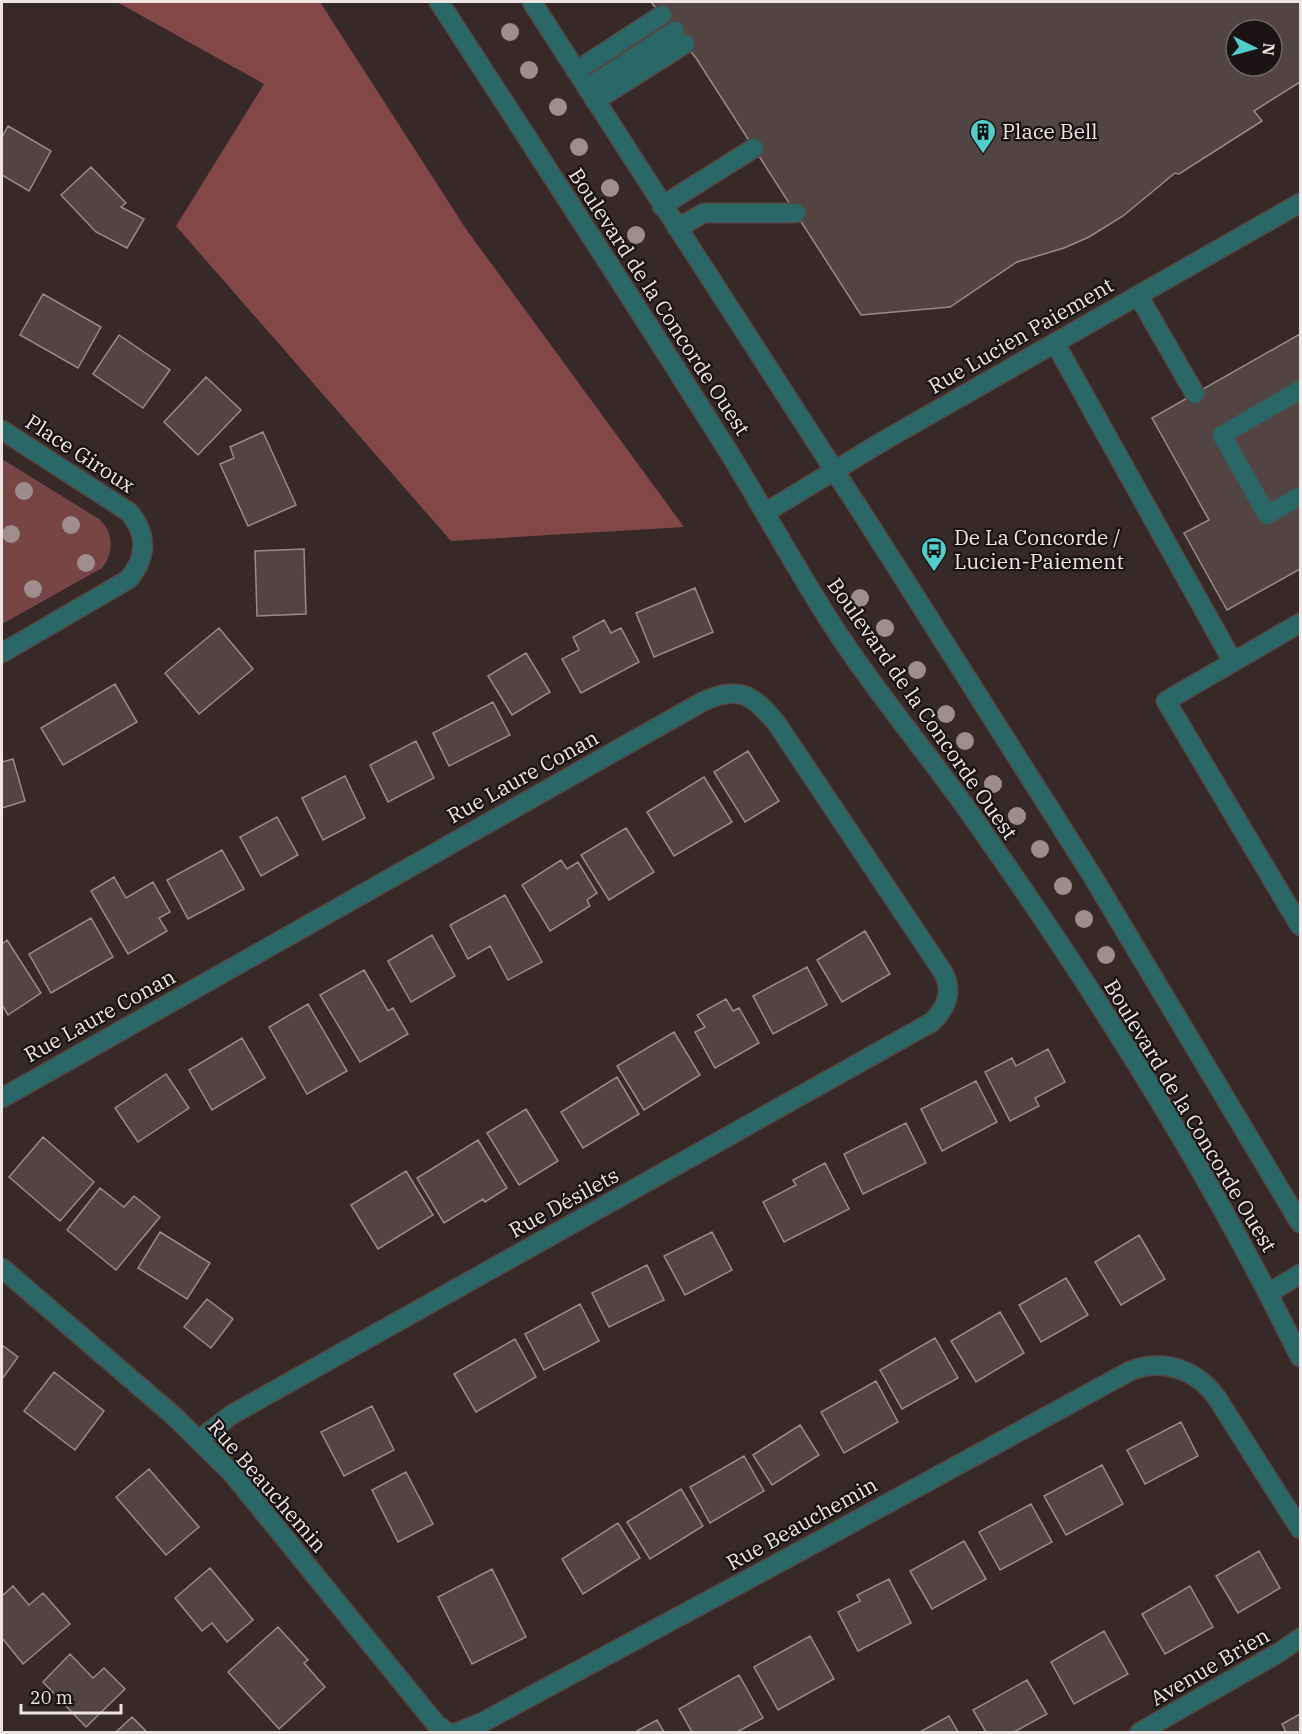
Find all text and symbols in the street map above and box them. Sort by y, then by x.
north arrow [1224,18,1284,78]
text: N [1258,42,1279,56]
building icon: Place Bell [968,117,998,155]
place label: Place Bell [1002,117,1098,145]
street label: Boulevard de la Concorde Ouest [563,162,757,441]
street label: Rue Lucien Paiement [923,271,1118,400]
street label: Place Giroux [20,407,141,499]
place label: De La Concorde / Lucien-Paiement [954,523,1124,575]
bus stop icon: De La Concorde / Lucien-Paiement [919,535,949,573]
street label: Boulevard de la Concorde Ouest [821,572,1024,845]
street label: Rue Laure Conan [442,723,603,829]
street label: Rue Laure Conan [19,962,180,1068]
street label: Boulevard de la Concorde Ouest [1098,974,1284,1257]
street label: Rue Désilets [504,1160,623,1244]
street label: Rue Beauchemin [202,1413,334,1558]
street label: Rue Beauchemin [721,1470,882,1576]
street label: Avenue Brien [1145,1621,1274,1712]
scale bar [21,1677,122,1715]
text: 20 m [30,1686,73,1709]

